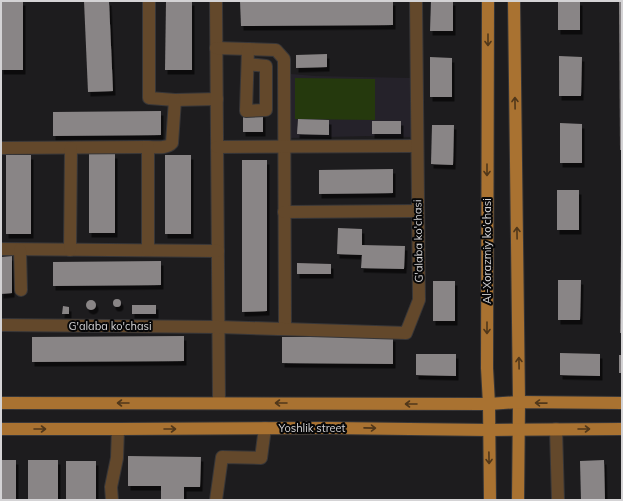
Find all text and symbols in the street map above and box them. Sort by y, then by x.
one-way arrow [484,33,492,46]
one-way arrow [511,97,519,110]
one-way arrow [483,163,491,176]
street label: Al-Xorazmiy ko’chasi [480,198,494,304]
street label: G'alaba ko'chasi [410,199,426,283]
one-way arrow [513,227,521,240]
street label: G'alaba ko'chasi [68,319,152,333]
one-way arrow [483,321,491,334]
one-way arrow [515,357,523,370]
one-way arrow [117,399,130,407]
one-way arrow [275,399,288,407]
one-way arrow [535,399,548,407]
one-way arrow [405,400,418,408]
street label: Yoshlik street [278,421,346,435]
one-way arrow [363,424,376,432]
one-way arrow [33,425,46,433]
one-way arrow [163,425,176,433]
one-way arrow [577,425,590,433]
one-way arrow [485,451,493,464]

